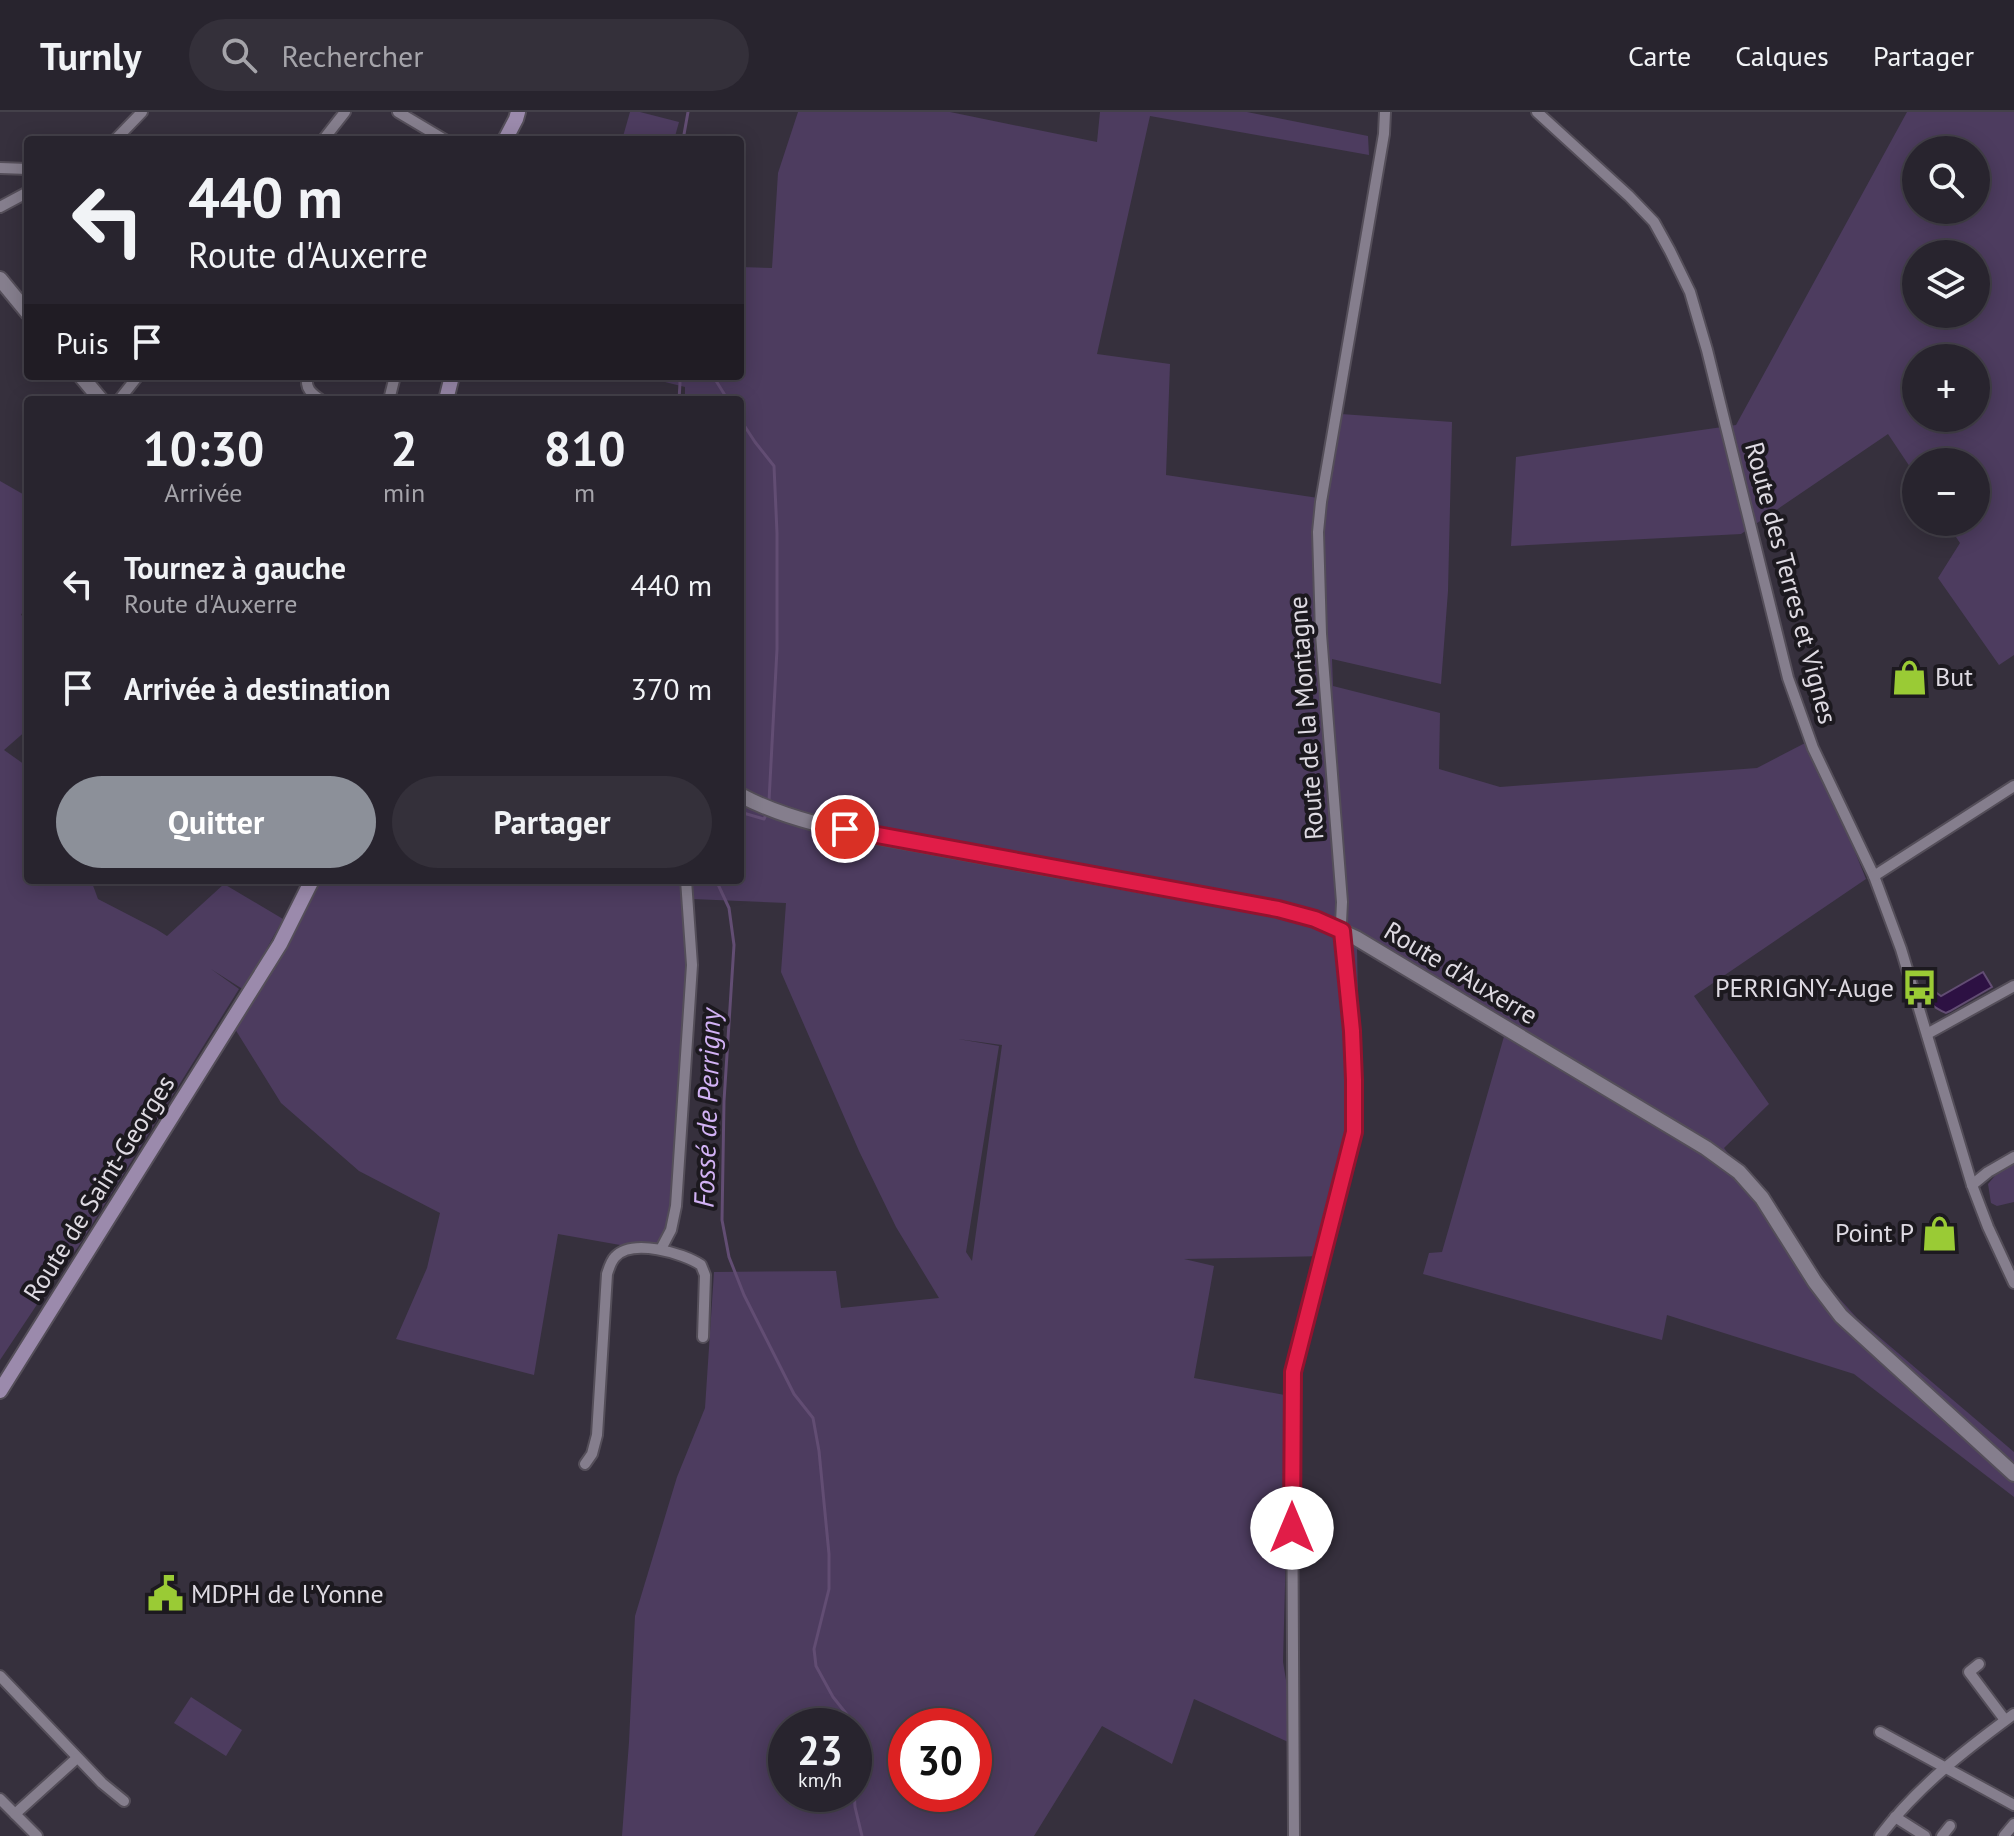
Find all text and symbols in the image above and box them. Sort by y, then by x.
search box [189,19,749,91]
text: Turnly [40,31,141,80]
icon: search [217,33,261,77]
text: Rechercher [281,36,424,75]
text: Carte [1628,37,1691,74]
text: Calques [1735,37,1829,74]
text: Partager [1873,37,1974,74]
map controls [1902,136,1990,536]
button: search [1902,136,1990,224]
text: 440 m [188,161,343,233]
icon: left [56,168,160,272]
text: Route d'Auxerre [188,231,428,278]
button: layers [1902,240,1990,328]
icon: arrive [125,320,169,364]
text: Puis [56,323,109,362]
button: + [1902,344,1990,432]
text: 10:30 [143,417,264,479]
text: 2 [390,417,418,479]
text: 810 [544,417,625,479]
street label: Route des Terres et Vignes [1738,438,1845,727]
button: − [1902,448,1990,536]
text: Arrivée [164,476,243,509]
text: min [383,476,425,509]
text: m [574,476,595,509]
text: Tournez à gauche [124,548,346,587]
icon: left [56,562,100,606]
text: 440 m [631,565,712,604]
text: Route d'Auxerre [124,587,297,620]
street label: Route de la Montagne [1281,595,1330,841]
shop icon: But [1890,658,1928,696]
place label: But [1935,660,1973,693]
icon: arrive [56,666,100,710]
text: Arrivée à destination [124,669,391,708]
text: 370 m [631,669,712,708]
button: Quitter [56,776,376,868]
button: Partager [392,776,712,868]
pin [811,795,879,863]
icon: arrive [823,807,867,851]
street label: Route d'Auxerre [1378,914,1544,1031]
bus stop icon: PERRIGNY-Auge [1901,969,1939,1007]
place label: PERRIGNY-Auge [1715,971,1894,1004]
water label: Fossé de Perrigny [685,1006,729,1208]
street label: Route de Saint-Georges [16,1069,181,1307]
shop icon: Point P [1921,1214,1959,1252]
place label: Point P [1835,1216,1914,1249]
position arrow [1250,1486,1334,1570]
public building icon: MDPH de l'Yonne [146,1575,184,1613]
place label: MDPH de l'Yonne [191,1577,384,1610]
speed limit sign: 30 [888,1708,992,1812]
text: 23 [797,1724,843,1776]
text: km/h [798,1767,842,1793]

